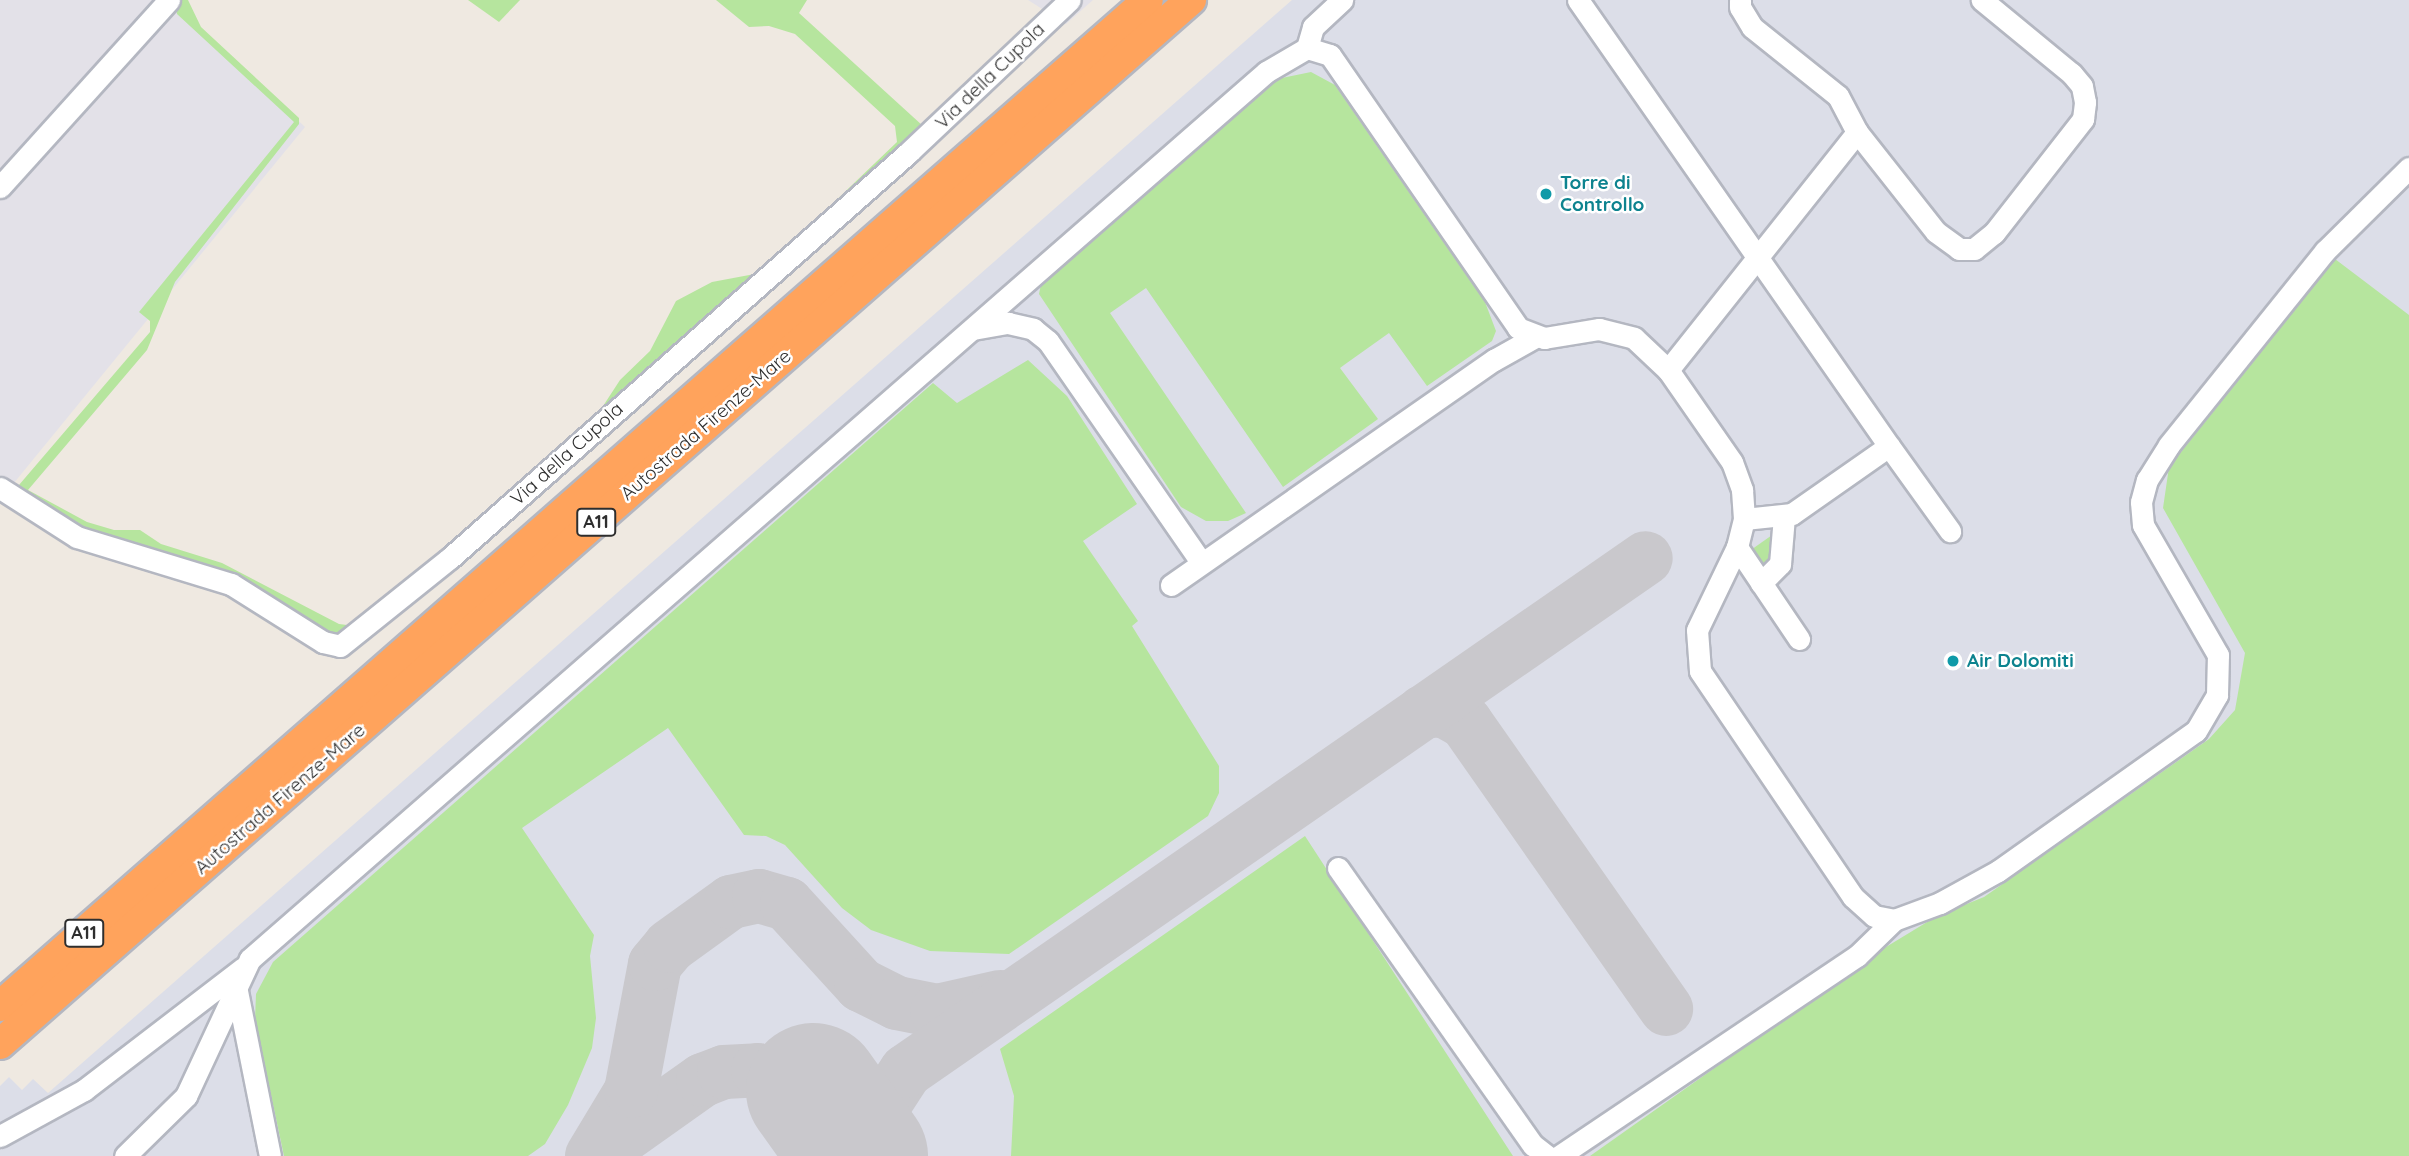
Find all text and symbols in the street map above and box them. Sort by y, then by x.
street label: Via della Cupola [931,18,1049,134]
place label: Torre di Controllo [1560,172,1644,216]
marker: Torre di Controllo [1538,186,1554,202]
street label: Autostrada Firenze-Mare [616,345,796,505]
street label: Via della Cupola [506,398,628,510]
road number: A11 [575,508,617,536]
place label: Air Dolomiti [1967,650,2074,672]
marker: Air Dolomiti [1945,653,1961,669]
street label: Autostrada Firenze-Mare [190,719,370,879]
road number: A11 [63,918,105,948]

